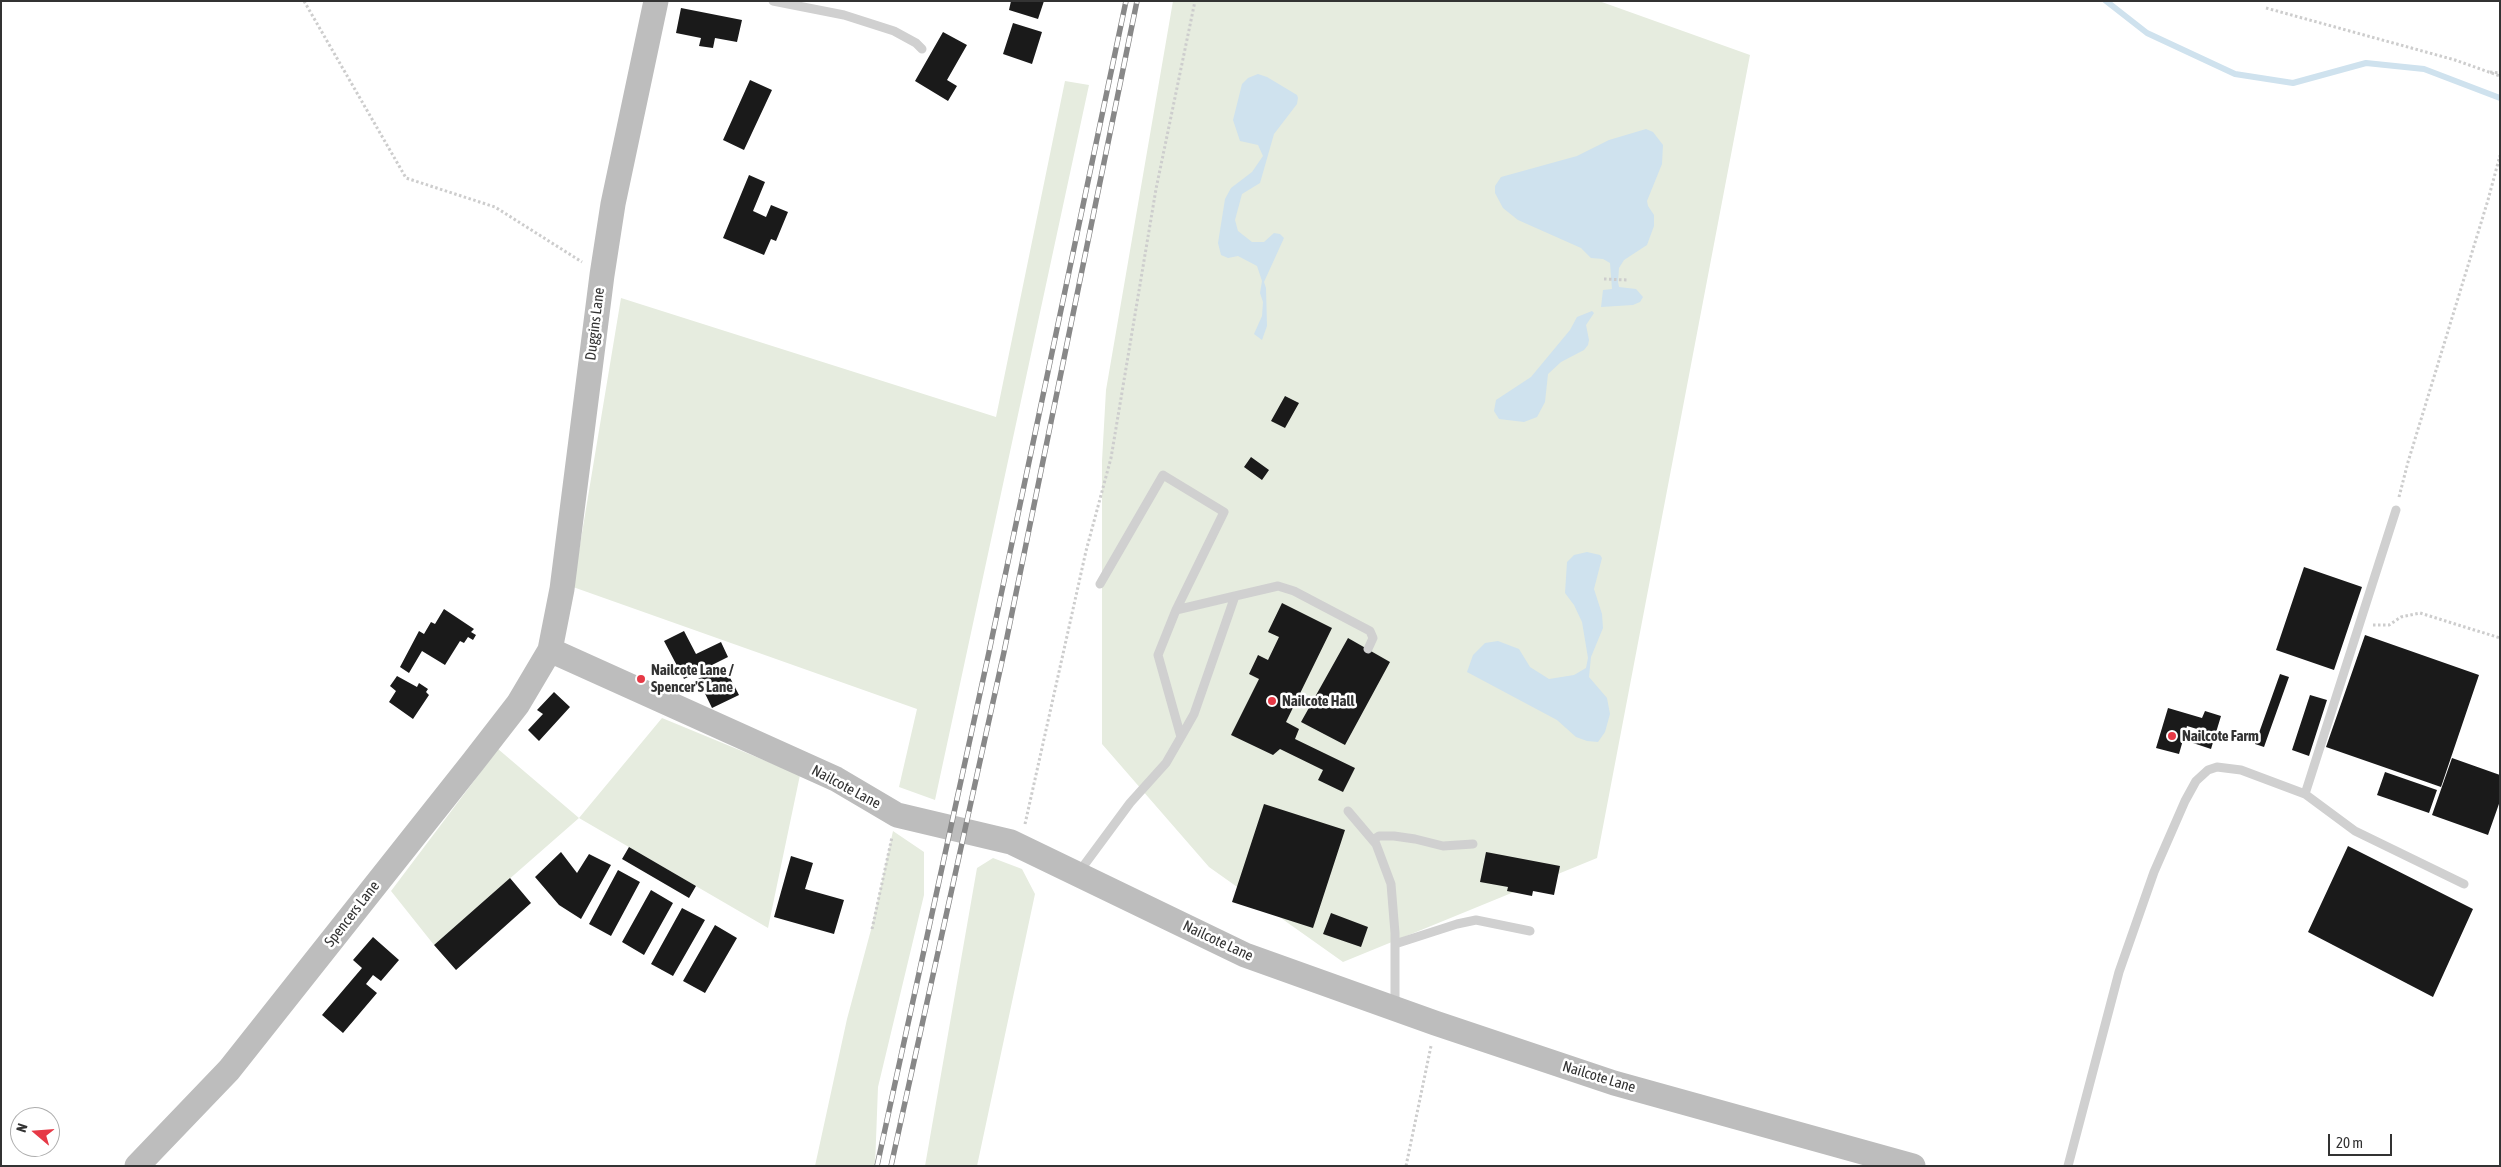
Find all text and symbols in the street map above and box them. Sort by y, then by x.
street label: Duggins Lane [582,287,608,361]
place label: Nailcote Lane / Spencer'S Lane [651,661,734,696]
marker: Nailcote Lane / Spencer'S Lane [635,673,647,685]
place label: Nailcote Hall [1282,692,1354,710]
marker: Nailcote Hall [1266,695,1278,707]
place label: Nailcote Farm [2182,727,2259,745]
marker: Nailcote Farm [2166,730,2178,742]
street label: Nailcote Lane [808,761,884,813]
street label: Spencers Lane [321,878,383,950]
street label: Nailcote Lane [1180,917,1256,965]
street label: Nailcote Lane [1560,1057,1638,1097]
north arrow [10,1107,60,1157]
text: N [13,1121,31,1134]
scale bar [2331,1124,2395,1156]
text: 20 m [2336,1134,2363,1151]

